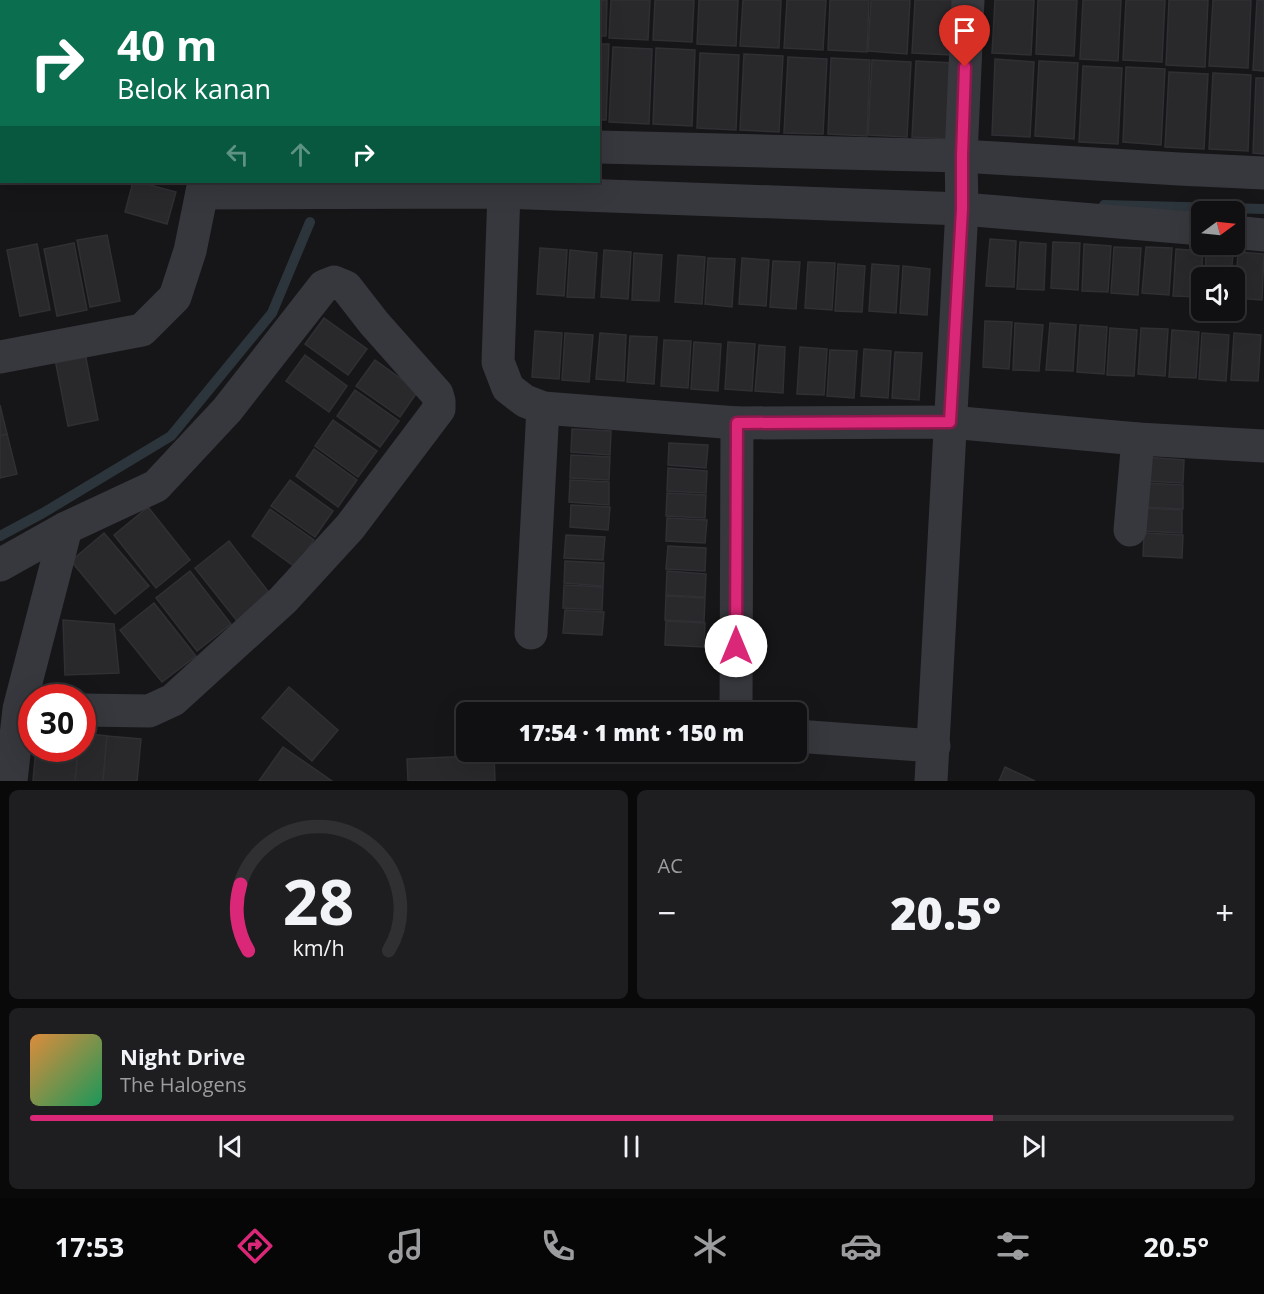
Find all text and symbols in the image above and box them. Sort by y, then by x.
pin [939,5,990,67]
icon: arrive [948,14,981,47]
text: 40 m [117,16,217,73]
icon: right [18,24,96,102]
text: Belok kanan [117,70,271,107]
icon: left [221,138,254,171]
icon: ahead [284,138,317,171]
icon: right [347,138,380,171]
north arrow [1191,201,1245,255]
map controls [1191,201,1245,321]
button: sound [1191,267,1245,321]
position arrow [704,614,768,678]
speed limit sign: 30 [18,684,96,762]
text: 17:54 · 1 mnt · 150 m [519,717,744,747]
text: AC [658,852,683,879]
text: 28 [283,858,354,943]
text: 20.5° [890,882,1001,943]
text: − [658,890,676,935]
text: + [1215,890,1234,935]
text: km/h [292,934,344,963]
text: Night Drive [120,1041,245,1071]
text: The Halogens [120,1071,247,1098]
icon: previous [214,1130,247,1163]
icon: pause [615,1130,648,1163]
icon: next [1017,1130,1050,1163]
icon: directions [234,1225,276,1267]
icon: music [385,1225,427,1267]
icon: phone [537,1225,579,1267]
icon: climate [689,1225,731,1267]
icon: car [840,1225,882,1267]
icon: filters [992,1225,1034,1267]
text: 17:53 [55,1228,124,1265]
text: 20.5° [1144,1228,1209,1265]

